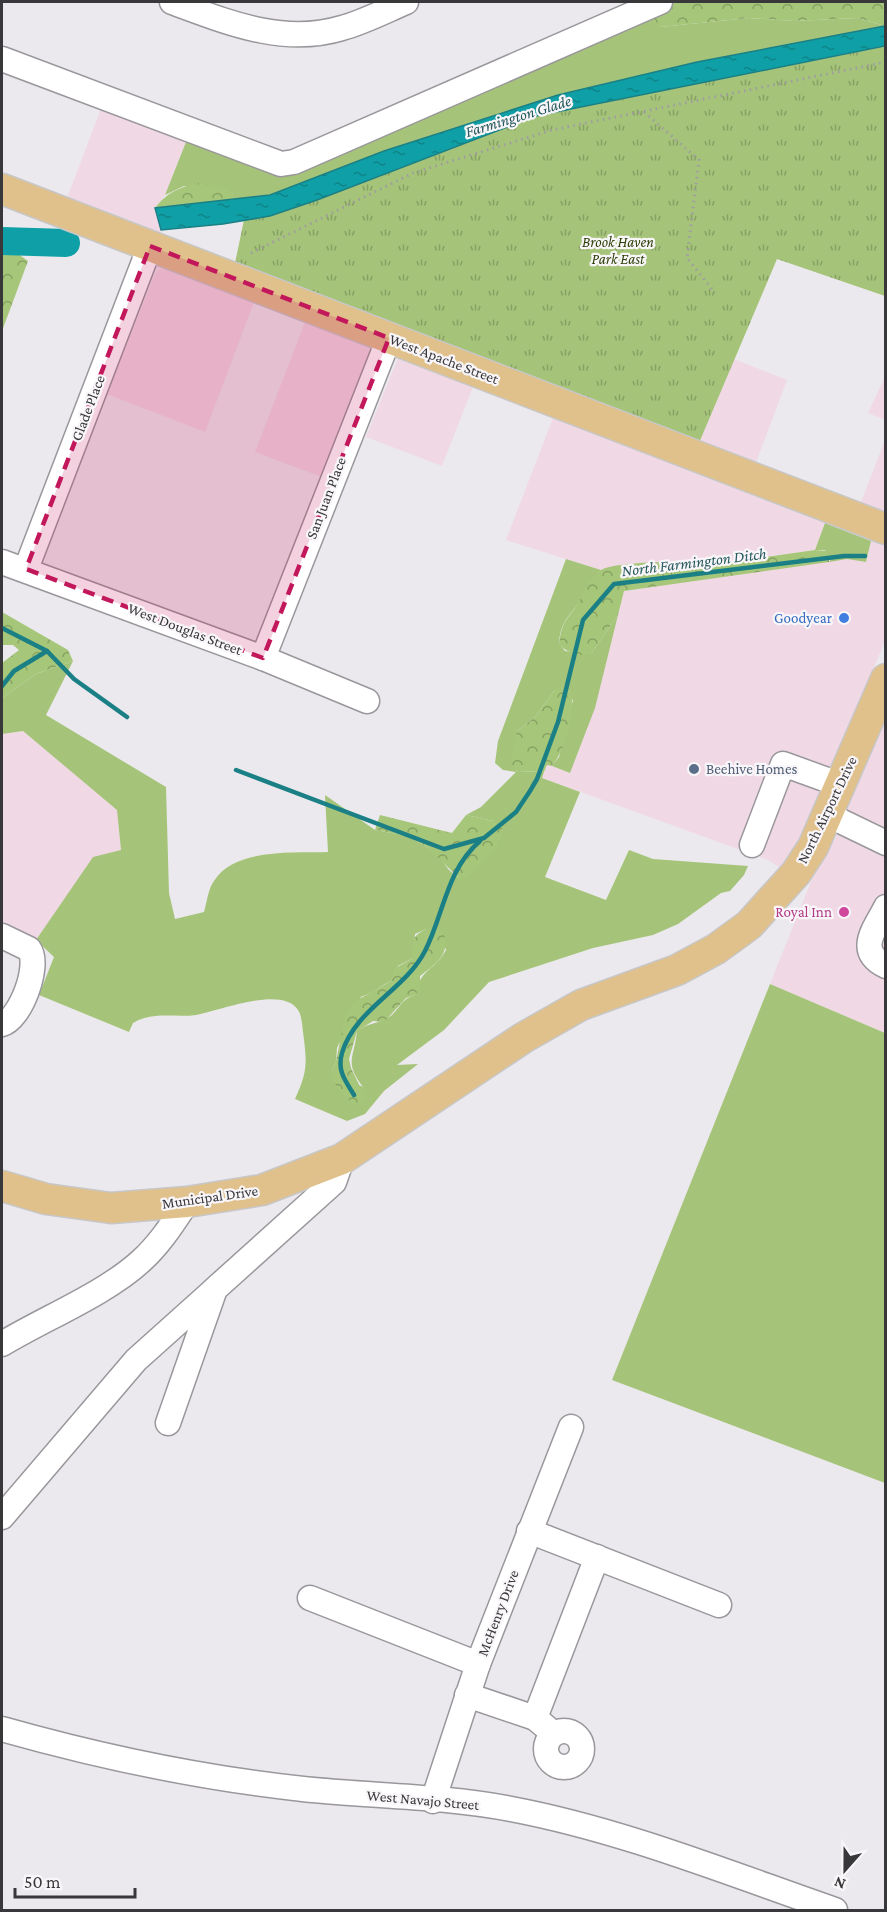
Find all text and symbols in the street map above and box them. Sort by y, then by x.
water label: Farmington Glade [463,92,573,141]
park label: Brook Haven Park East [582,234,654,267]
street label: West Apache Street [387,331,502,388]
street label: Glade Place [68,373,108,443]
street label: San Juan Place [303,454,350,541]
water label: North Farmington Ditch [621,545,768,580]
street label: West Douglas Street [125,600,245,659]
place label: Goodyear [774,610,833,627]
marker: Goodyear [837,611,851,625]
street label: North Airport Drive [794,753,861,867]
place label: Beehive Homes [706,761,797,777]
marker: Beehive Homes [687,762,701,776]
place label: Royal Inn [775,904,832,921]
marker: Royal Inn [837,905,851,919]
street label: Municipal Drive [161,1182,260,1213]
street label: McHenry Drive [474,1567,523,1659]
street label: West Navajo Street [366,1787,481,1814]
north arrow [815,1840,875,1900]
scale bar [15,1861,135,1899]
text: 50 m [24,1872,61,1892]
text: N [832,1874,848,1893]

